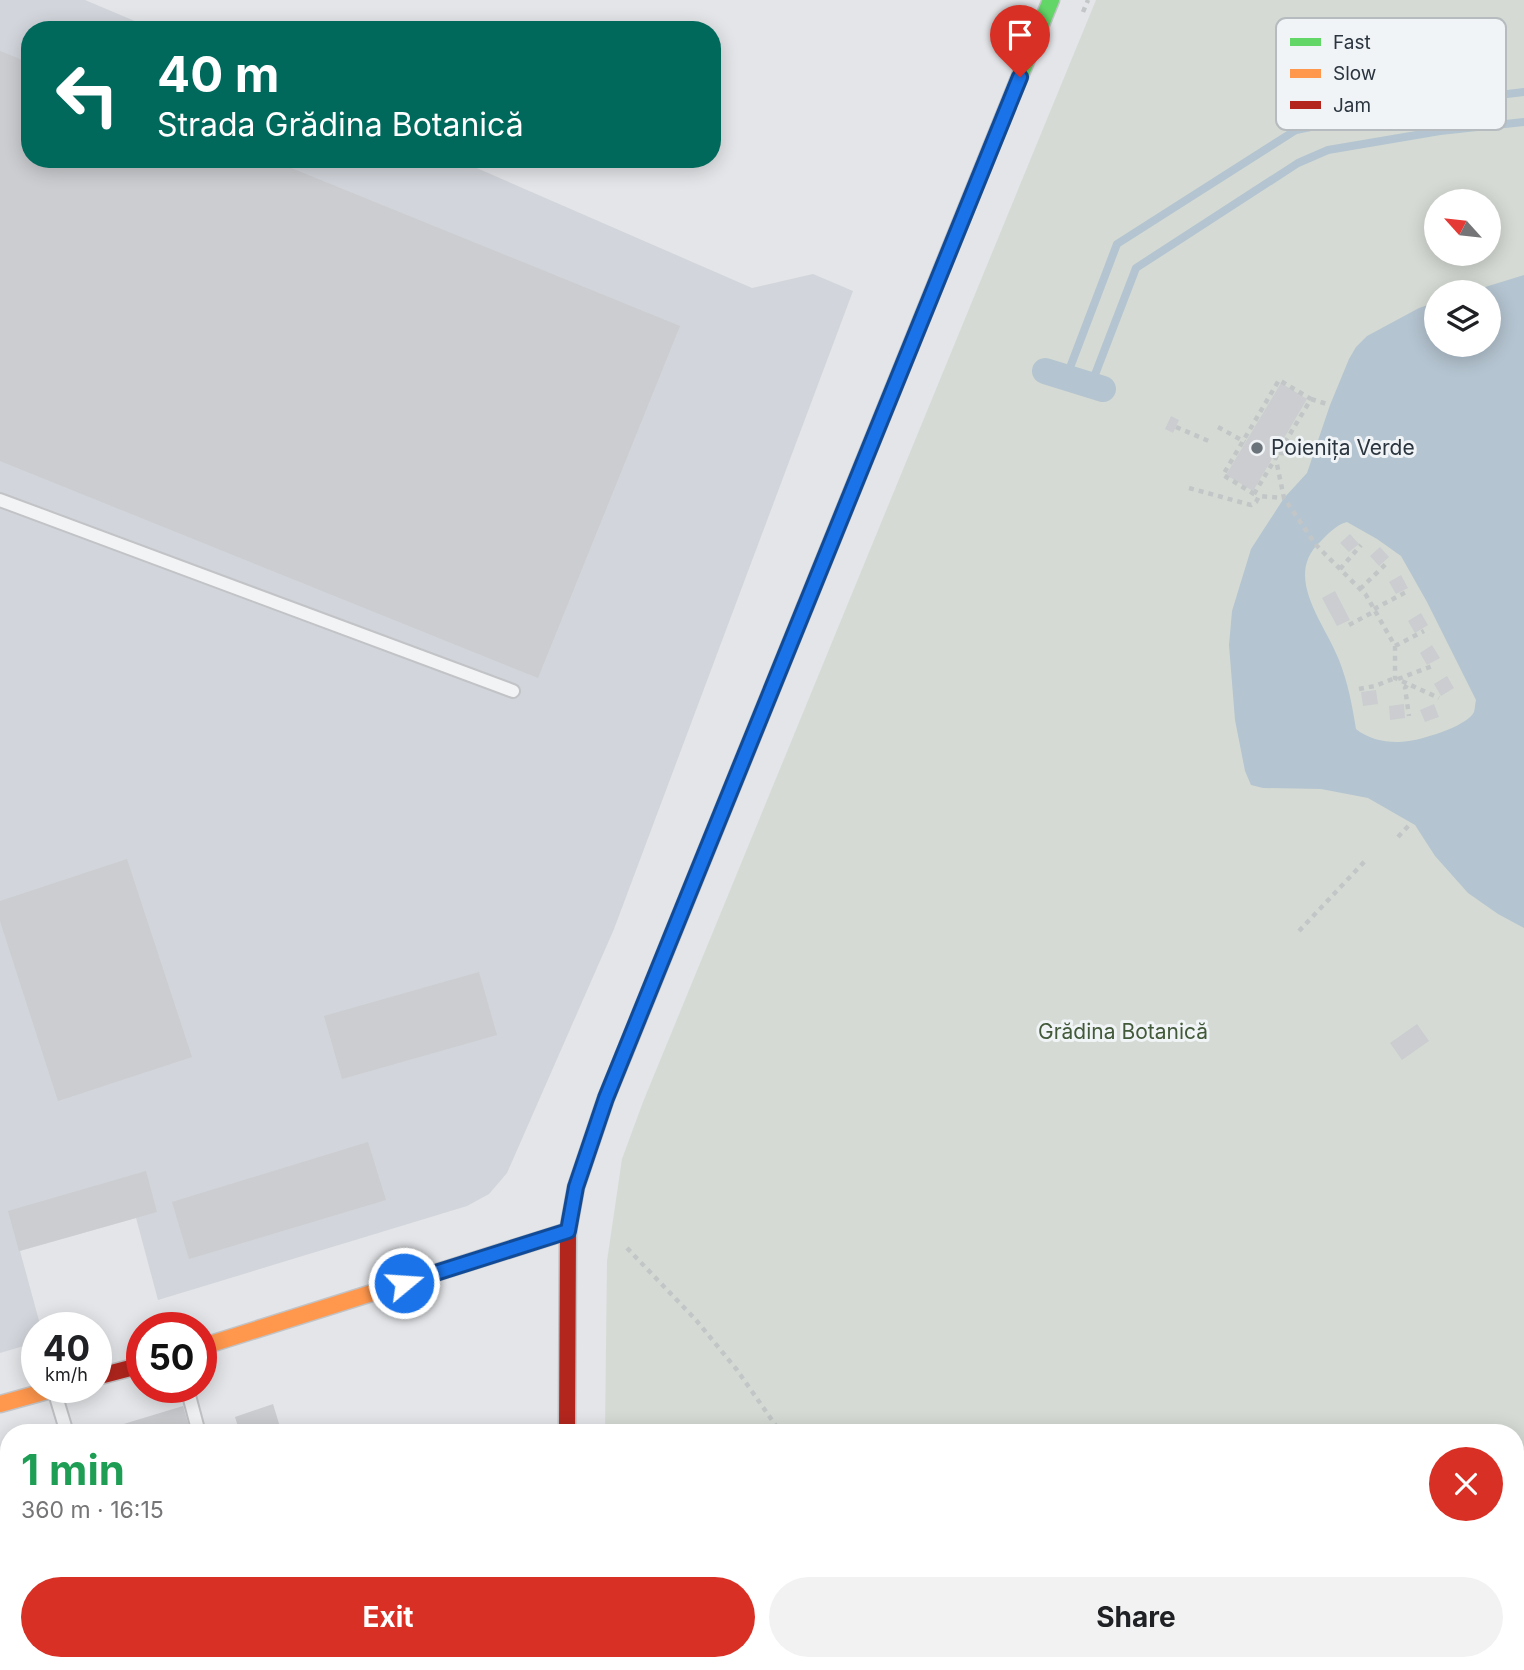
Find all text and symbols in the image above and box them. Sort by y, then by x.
pin [990,5,1050,77]
icon: arrive [1001,16,1039,54]
legend [1276,18,1506,130]
text: Fast [1333,31,1371,54]
text: 40 m [157,45,280,104]
icon: left [42,49,133,140]
text: Slow [1333,62,1376,85]
text: Jam [1333,94,1371,117]
text: Strada Grădina Botanică [157,105,524,144]
north arrow [1424,189,1502,266]
map controls [1424,189,1501,357]
button: layers [1424,280,1501,357]
place label: Poienița Verde [1271,435,1415,460]
marker: Poienița Verde [1249,440,1265,456]
park label: Grădina Botanică [1038,1019,1208,1044]
position arrow [367,1246,441,1320]
speed limit sign: 50 [126,1312,217,1403]
text: 40 [43,1327,90,1369]
text: km/h [45,1364,88,1385]
text: 1 min [21,1444,125,1495]
button: close [1429,1447,1503,1521]
text: 360 m · 16:15 [21,1496,164,1524]
button: Exit [21,1577,755,1657]
button: Share [769,1577,1503,1657]

